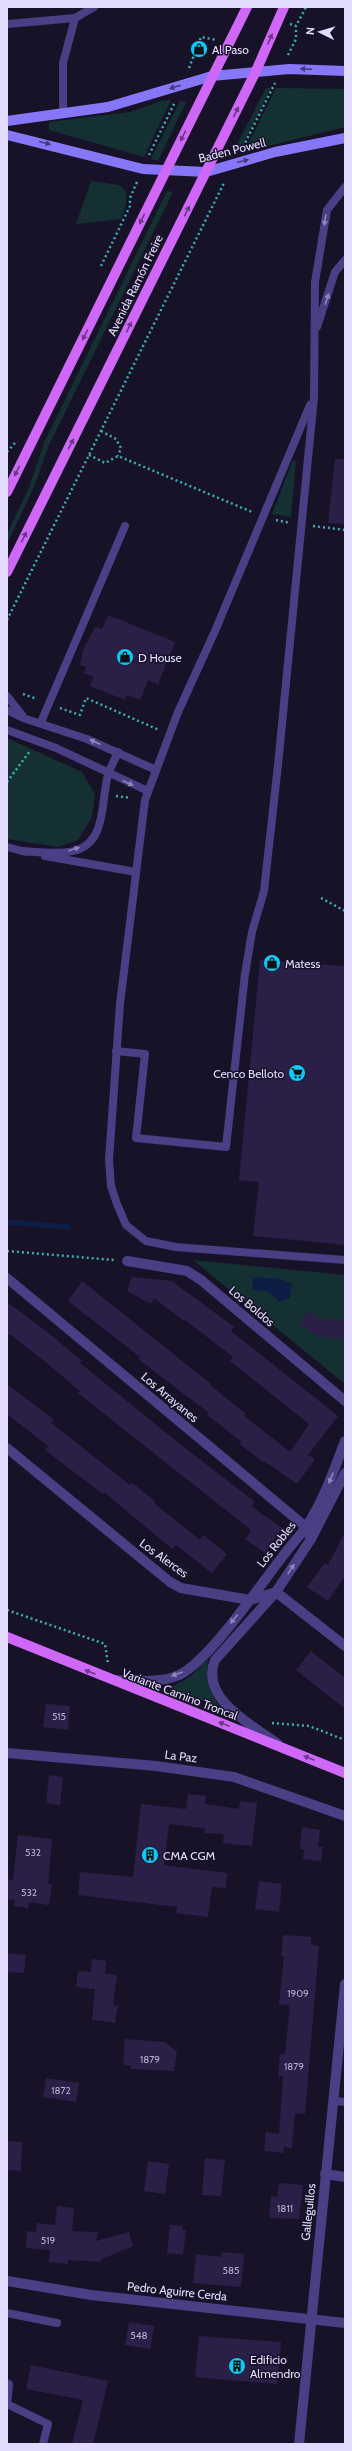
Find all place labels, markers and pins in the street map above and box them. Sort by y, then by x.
shop icon: Al Paso [189,39,209,59]
place label: Al Paso [212,42,249,57]
shop icon: D House [115,647,135,667]
place label: D House [138,650,182,665]
shop icon: Matess [262,953,282,973]
place label: Matess [285,956,320,971]
supermarket icon: Cenco Belloto [287,1063,307,1083]
place label: Cenco Belloto [213,1066,284,1081]
building icon: CMA CGM [140,1845,160,1865]
place label: CMA CGM [163,1848,216,1863]
place label: Edificio Almendro [250,2352,301,2381]
building icon: Edificio Almendro [227,2356,247,2376]

